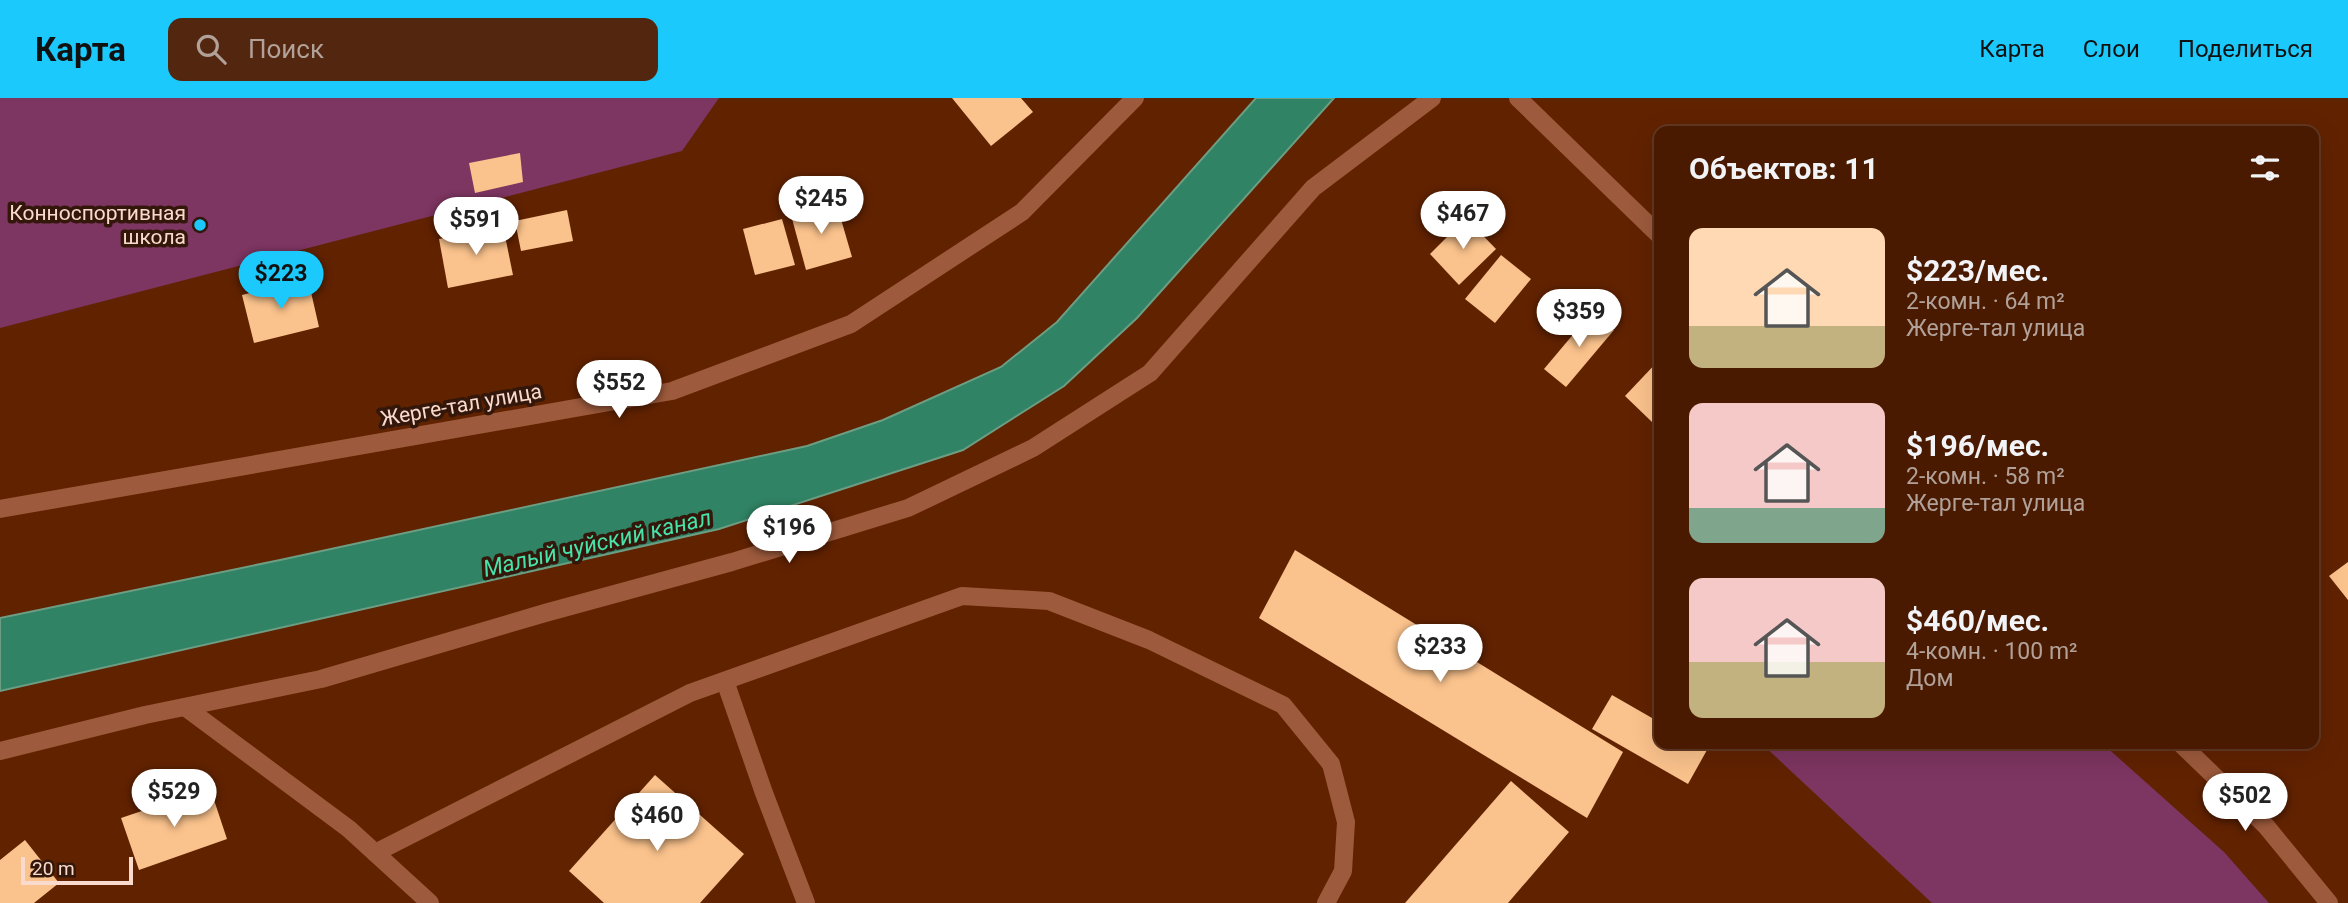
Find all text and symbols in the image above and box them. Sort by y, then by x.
search box [168,18,658,81]
text: Карта [35,30,126,69]
icon: search [192,30,230,68]
text: Поиск [248,34,324,64]
text: Карта [1979,35,2045,63]
text: Слои [2083,35,2140,63]
text: Поделиться [2178,35,2313,63]
icon: filters [2246,149,2284,187]
text: Объектов: 11 [1689,151,1879,186]
pin: $245 [780,176,862,236]
text: $245 [795,185,847,212]
pin: $467 [1422,192,1504,251]
pin: $591 [435,198,517,257]
text: $467 [1437,200,1489,227]
place label: Конноспортивная школа [9,201,186,249]
text: $591 [450,206,502,233]
marker: Конноспортивная школа [192,217,208,233]
pin: $223 [240,252,322,311]
text: $223/мес. [1906,253,2049,288]
icon: home [1745,256,1829,340]
text: $223 [255,260,307,287]
text: 2-комн. · 64 m² [1906,288,2065,315]
pin: $359 [1538,289,1620,349]
text: $359 [1553,298,1605,325]
text: Жерге-тал улица [1906,315,2085,342]
pin: $552 [578,360,660,420]
text: $552 [593,369,645,396]
street label: Жерге-тал улица [378,379,544,431]
text: $196/мес. [1906,428,2049,463]
icon: home [1745,431,1829,515]
text: 2-комн. · 58 m² [1906,463,2065,490]
text: Жерге-тал улица [1906,490,2085,517]
water label: Малый чуйский канал [480,504,714,583]
pin: $196 [748,505,830,565]
text: $196 [763,514,815,541]
text: $460/мес. [1906,603,2049,638]
icon: home [1745,606,1829,690]
pin: $233 [1399,624,1481,684]
text: $233 [1414,633,1466,660]
text: 4-комн. · 100 m² [1906,638,2078,665]
text: Дом [1906,665,1953,692]
pin: $529 [133,770,215,829]
pin: $502 [2204,774,2286,833]
text: $529 [148,778,200,805]
text: $502 [2219,782,2271,809]
pin: $460 [616,794,698,853]
text: $460 [631,802,683,829]
scale bar [21,854,133,886]
text: 20 m [32,857,75,880]

